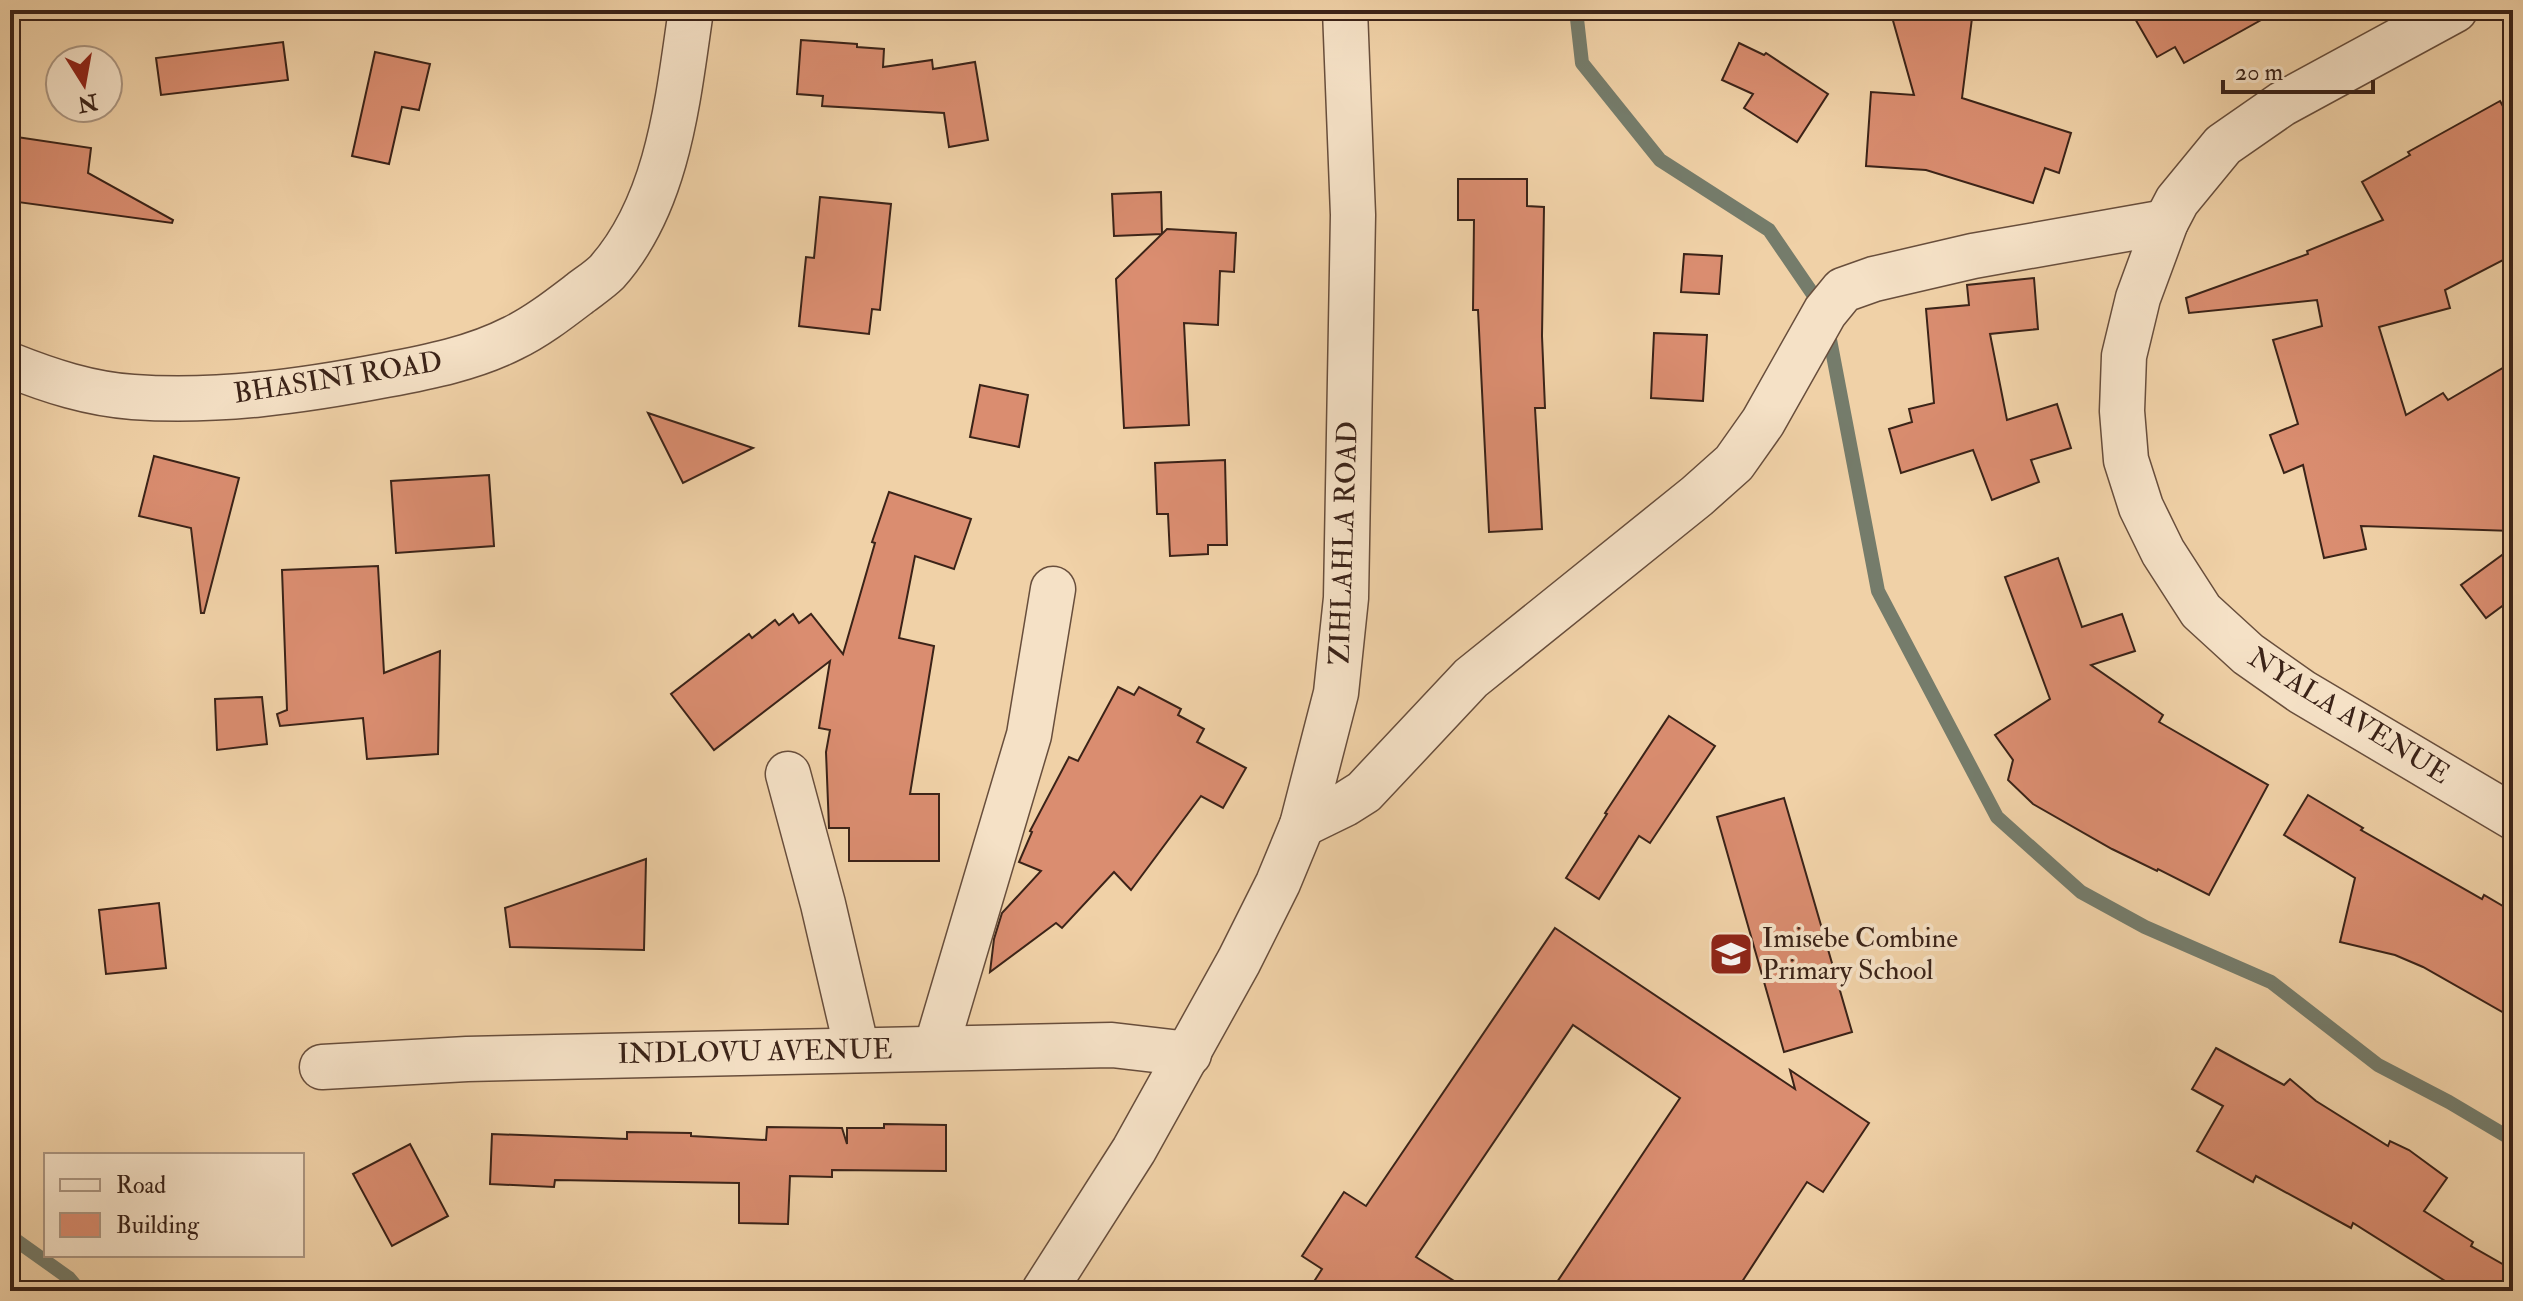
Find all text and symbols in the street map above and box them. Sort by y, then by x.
north arrow [44,44,124,124]
scale bar [2223,44,2373,94]
text: 20 m [2235,57,2284,88]
text: N [75,87,101,118]
street label: BHASINI ROAD [231,344,445,412]
street label: ZIHLAHLA ROAD [1322,421,1366,665]
street label: NYALA AVENUE [2242,640,2456,792]
place label: Imisebe Combine Primary School [1762,921,1958,988]
school or university icon: Imisebe Combine Primary School [1707,930,1755,978]
street label: INDLOVU AVENUE [617,1032,893,1072]
legend [44,1153,304,1257]
text: Road [116,1170,166,1201]
text: Building [116,1210,200,1241]

